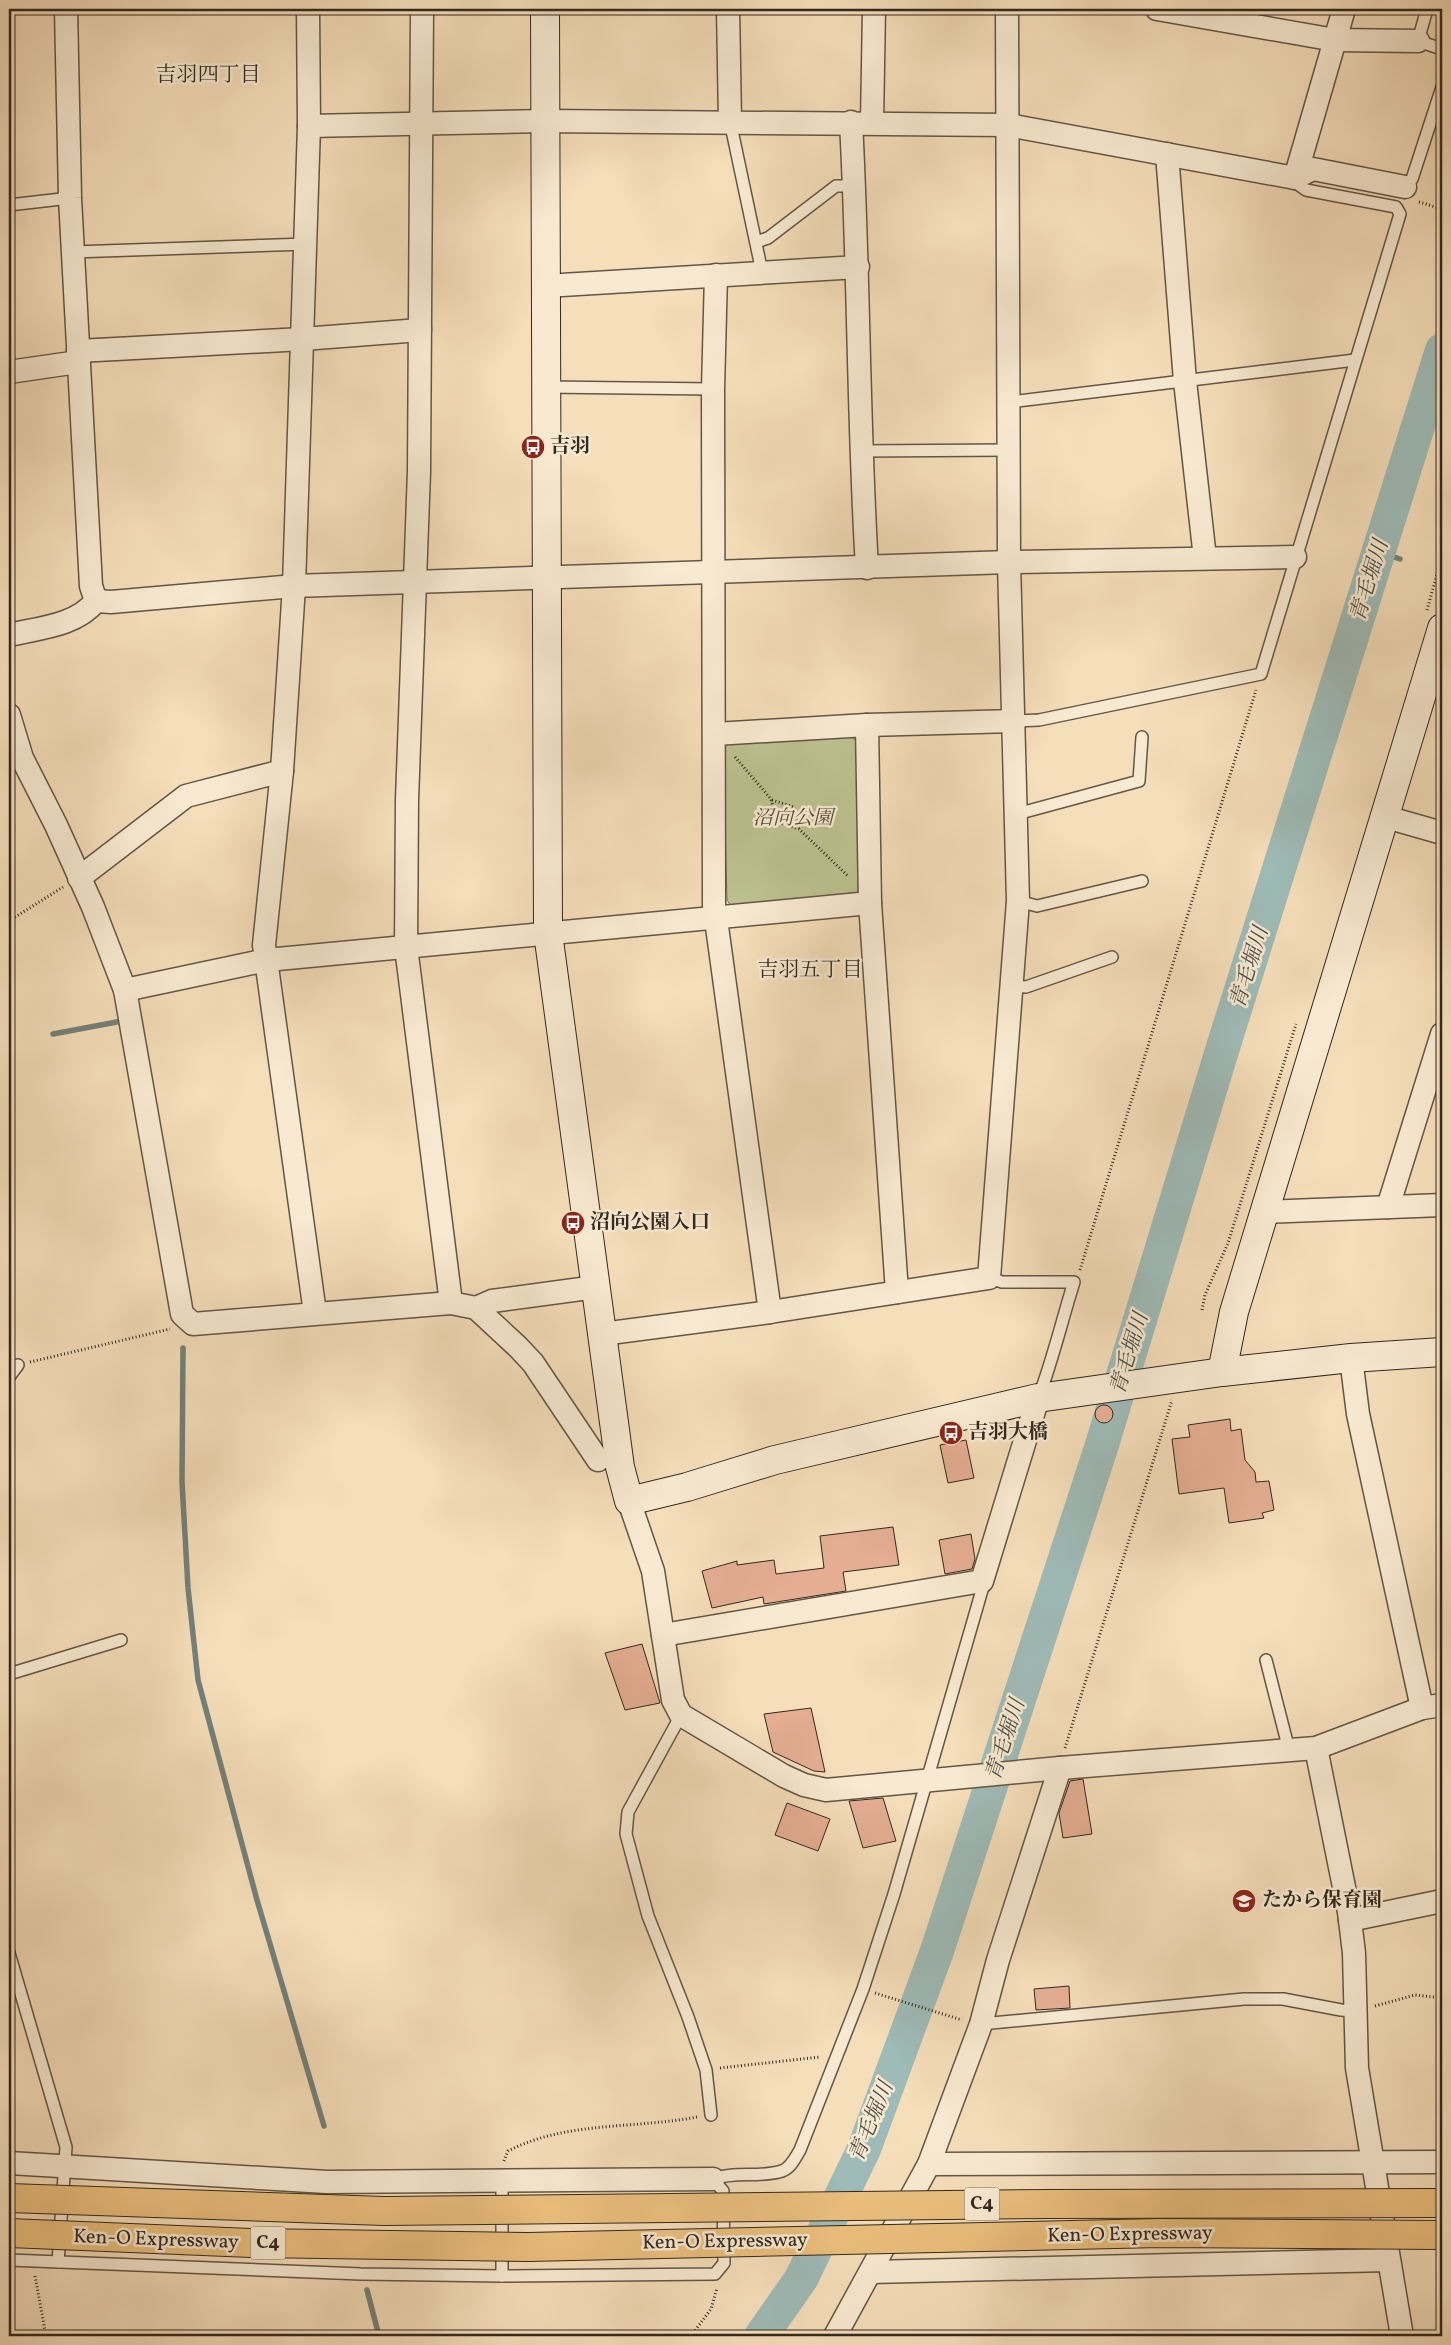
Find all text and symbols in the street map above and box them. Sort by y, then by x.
district label: 吉羽四丁目 [156,61,261,90]
place label: 吉羽 [550,433,590,461]
bus stop icon: 吉羽 [520,434,546,460]
water label: 青毛堀川 [1344,535,1397,625]
park label: 沼向公園 [753,805,836,833]
water label: 青毛堀川 [1224,922,1277,1012]
district label: 吉羽五丁目 [758,956,863,985]
place label: 沼向公園入口 [590,1209,710,1237]
bus stop icon: 沼向公園入口 [560,1210,586,1236]
water label: 青毛堀川 [1104,1308,1157,1398]
place label: 吉羽大橋 [968,1419,1048,1447]
bus stop icon: 吉羽大橋 [938,1420,964,1446]
water label: 青毛堀川 [979,1694,1033,1784]
place label: たから保育園 [1262,1887,1382,1915]
school or university icon: たから保育園 [1231,1888,1257,1914]
water label: 青毛堀川 [843,2076,902,2166]
road number: C4 [964,2188,1000,2220]
street label: Ken-O Expressway [1047,2220,1213,2250]
street label: Ken-O Expressway [73,2223,239,2257]
road number: C4 [250,2226,286,2260]
street label: Ken-O Expressway [642,2227,808,2257]

